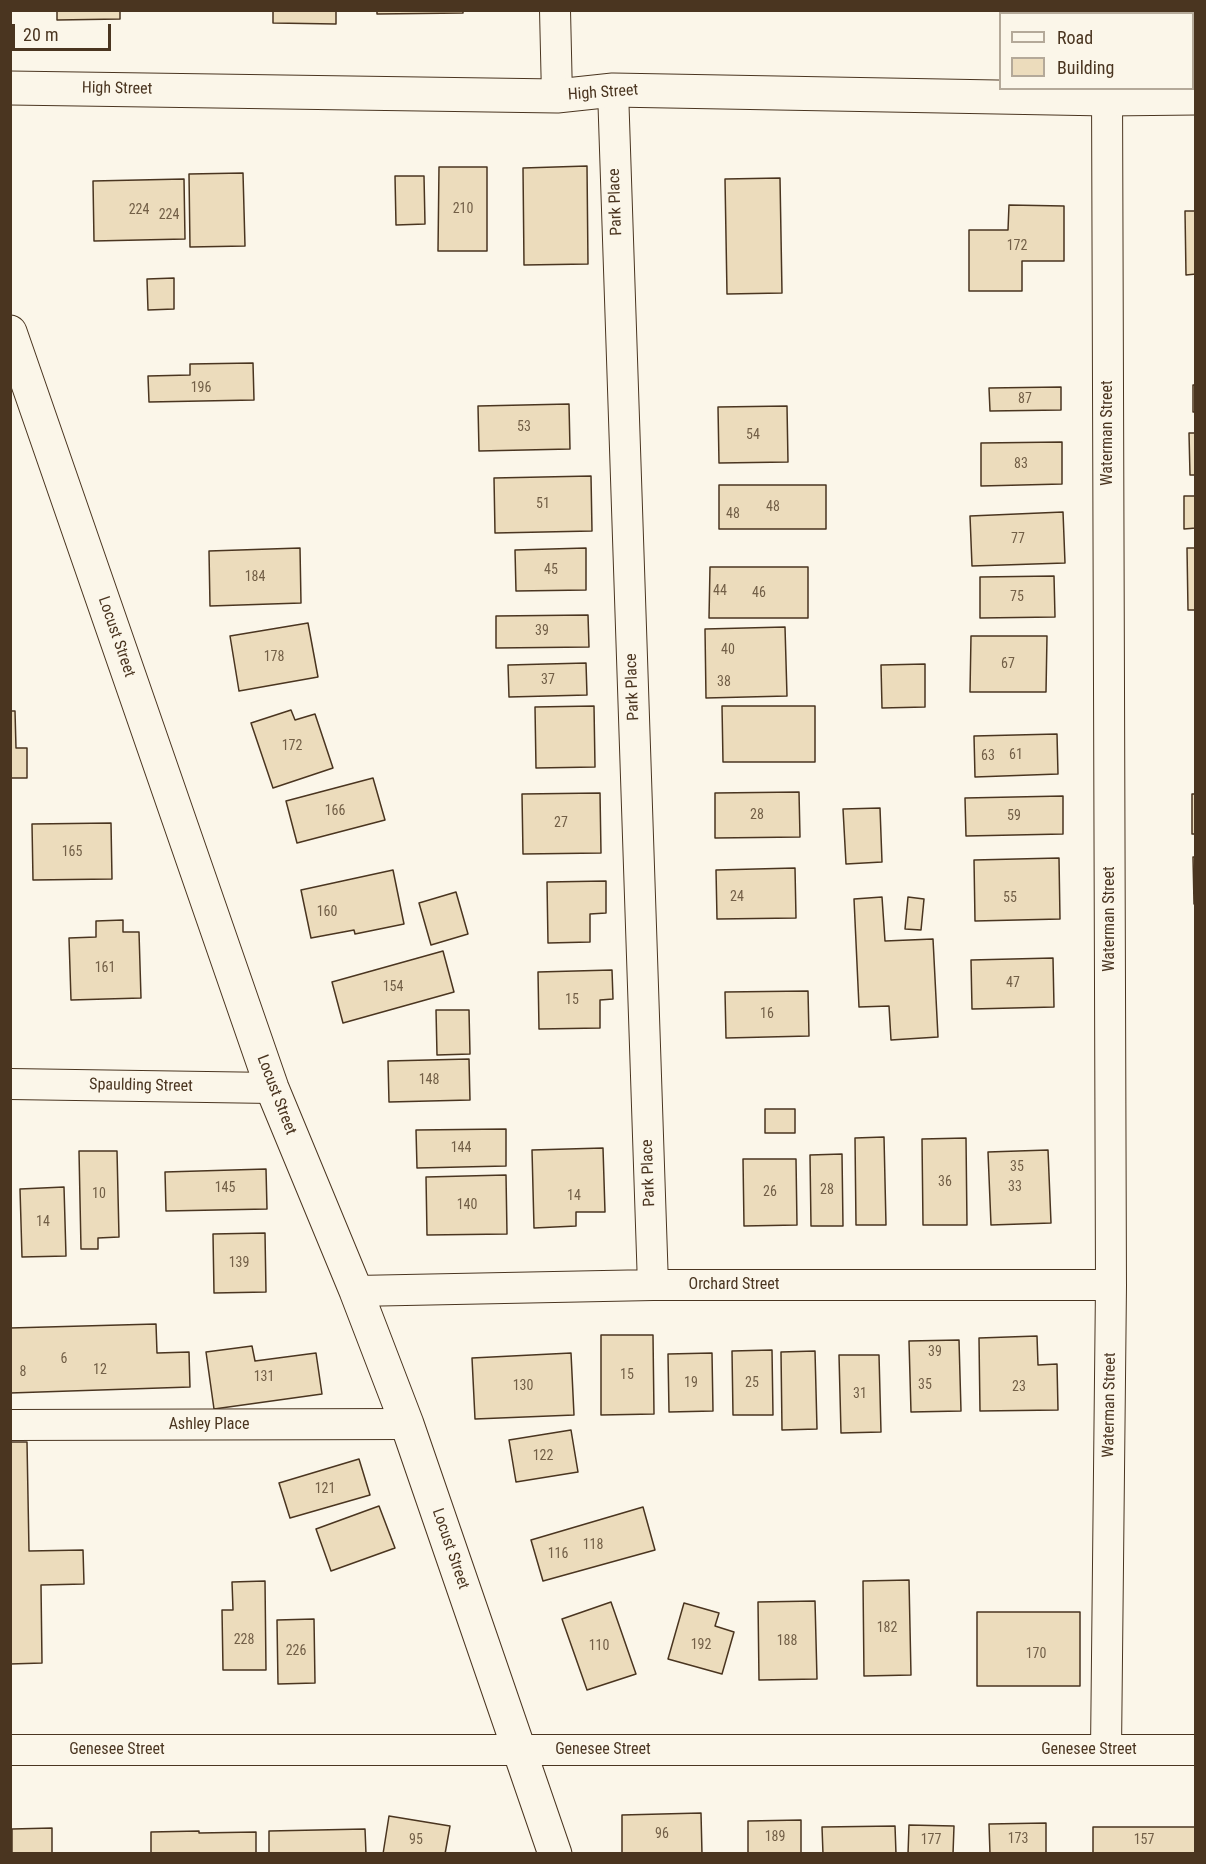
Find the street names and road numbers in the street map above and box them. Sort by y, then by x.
street label: High Street [82,79,152,99]
street label: High Street [567,81,639,105]
street label: Park Place [605,168,627,236]
street label: Waterman Street [1098,380,1118,486]
street label: Locust Street [93,594,139,680]
street label: Park Place [622,653,644,721]
street label: Waterman Street [1100,866,1120,972]
street label: Locust Street [252,1052,300,1138]
street label: Spaulding Street [89,1075,193,1097]
street label: Park Place [638,1139,660,1207]
street label: Orchard Street [689,1275,779,1295]
street label: Waterman Street [1099,1352,1121,1458]
street label: Ashley Place [169,1415,249,1435]
street label: Locust Street [427,1506,473,1592]
street label: Genesee Street [69,1740,165,1760]
street label: Genesee Street [555,1740,651,1760]
street label: Genesee Street [1041,1740,1137,1760]

